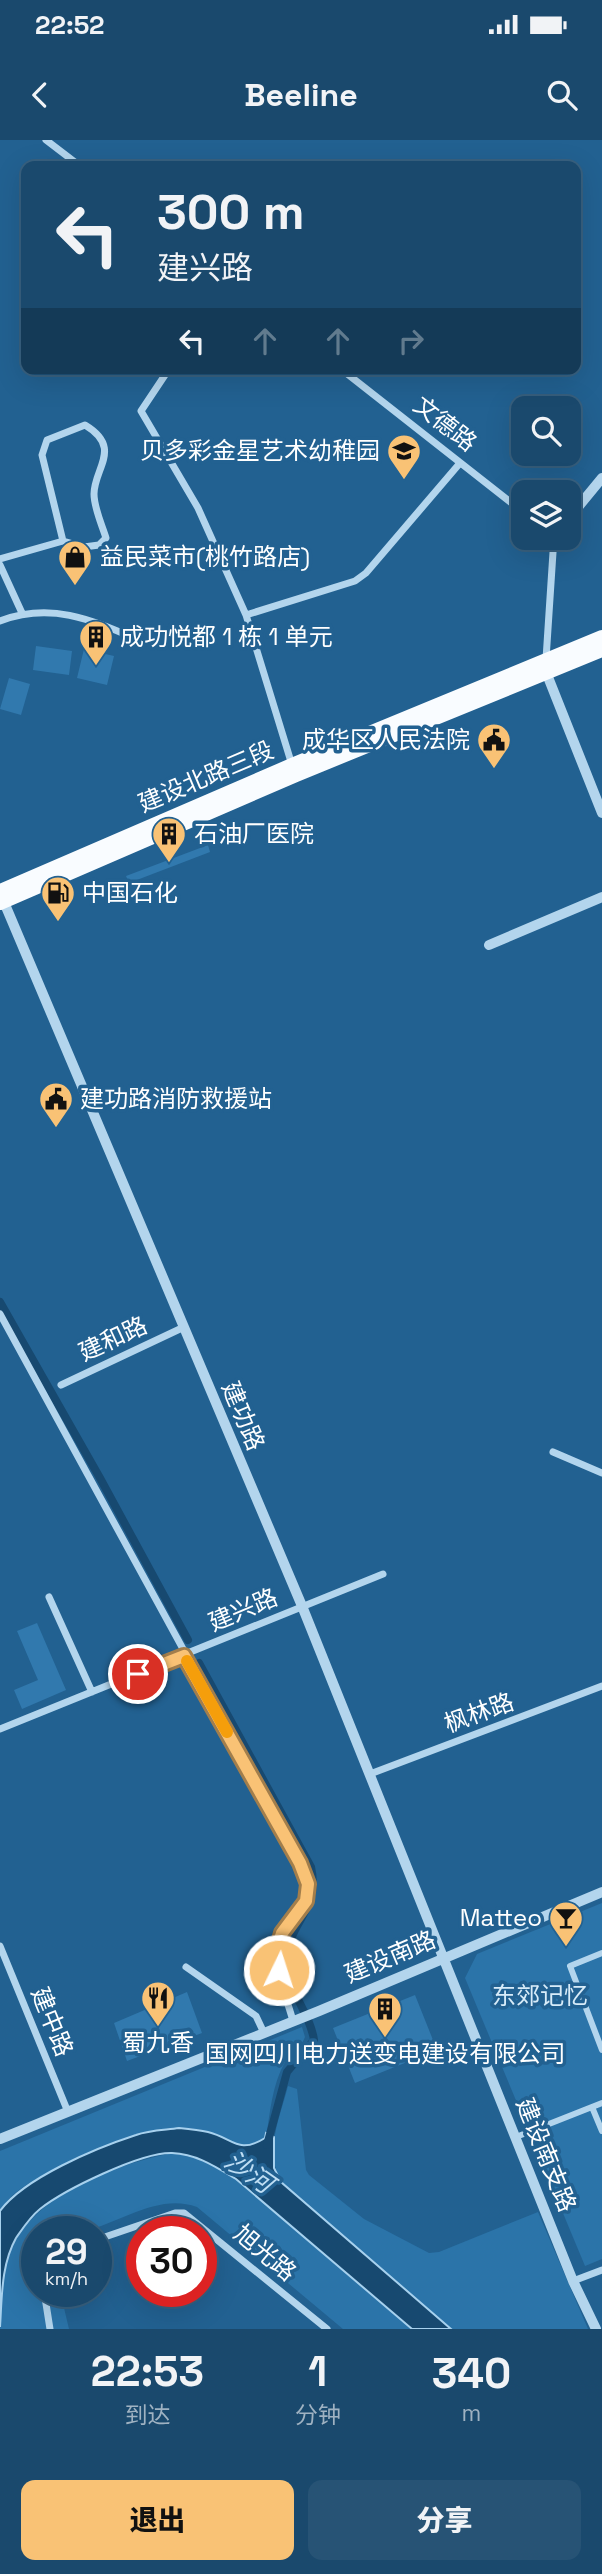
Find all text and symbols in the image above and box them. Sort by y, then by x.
text: 22:52 [35,8,104,42]
text: Beeline [244,75,358,115]
icon: back [21,76,59,114]
icon: search [543,76,581,114]
text: 300 m [157,181,305,243]
icon: left [42,189,133,280]
text: 建兴路 [157,248,253,288]
icon: left [173,322,211,360]
icon: ahead [246,322,284,360]
icon: ahead [319,322,357,360]
icon: right [392,322,430,360]
street label: 文德路 [407,389,483,458]
map controls [511,396,581,550]
button: search [511,396,581,466]
school or university icon: 贝多彩金星艺术幼稚园 [385,432,423,481]
place label: 贝多彩金星艺术幼稚园 [140,435,380,466]
button: layers [511,480,581,550]
shop icon: 益民菜市(桃竹路店) [56,538,94,587]
place label: 益民菜市(桃竹路店) [100,541,310,572]
building icon: 成功悦都 1 栋 1 单元 [77,618,115,667]
place label: 成功悦都 1 栋 1 单元 [120,621,333,652]
public building icon: 成华区人民法院 [475,721,513,770]
place label: 成华区人民法院 [302,724,470,755]
street label: 建设北路三段 [133,734,278,819]
building icon: 石油厂医院 [150,815,188,864]
place label: 石油厂医院 [194,818,314,849]
fuel station icon: 中国石化 [39,874,77,923]
place label: 中国石化 [82,877,178,908]
public building icon: 建功路消防救援站 [37,1080,75,1129]
place label: 建功路消防救援站 [80,1083,272,1114]
street label: 建和路 [74,1309,152,1368]
street label: 建功路 [215,1377,272,1455]
street label: 建兴路 [204,1581,282,1638]
pin [108,1644,168,1704]
icon: arrive [119,1655,157,1693]
street label: 枫林路 [440,1686,518,1739]
bar icon: Matteo [547,1899,585,1948]
place label: Matteo [460,1902,542,1933]
street label: 建设南路 [340,1924,440,1990]
position arrow [242,1933,316,2007]
restaurant icon: 蜀九香 [139,1979,177,2028]
park label: 东郊记忆 [492,1980,588,2011]
street label: 建中路 [25,1983,80,2061]
building icon: 国网四川电力送变电建设有限公司 [366,1990,404,2039]
place label: 蜀九香 [122,2027,194,2058]
place label: 国网四川电力送变电建设有限公司 [205,2038,565,2069]
street label: 建设南支路 [510,2093,583,2216]
water label: 沙河 [218,2143,284,2204]
speed limit sign: 30 [126,2216,217,2307]
street label: 旭光路 [228,2218,303,2288]
text: 29 [45,2230,88,2274]
text: km/h [45,2267,88,2290]
text: 22:53 [91,2345,204,2398]
text: 1 [308,2345,327,2398]
text: 340 [432,2347,511,2400]
text: m [462,2398,481,2428]
text: 到达 [124,2400,170,2430]
text: 分钟 [295,2400,341,2430]
button: 退出 [21,2480,294,2560]
button: 分享 [308,2480,581,2560]

